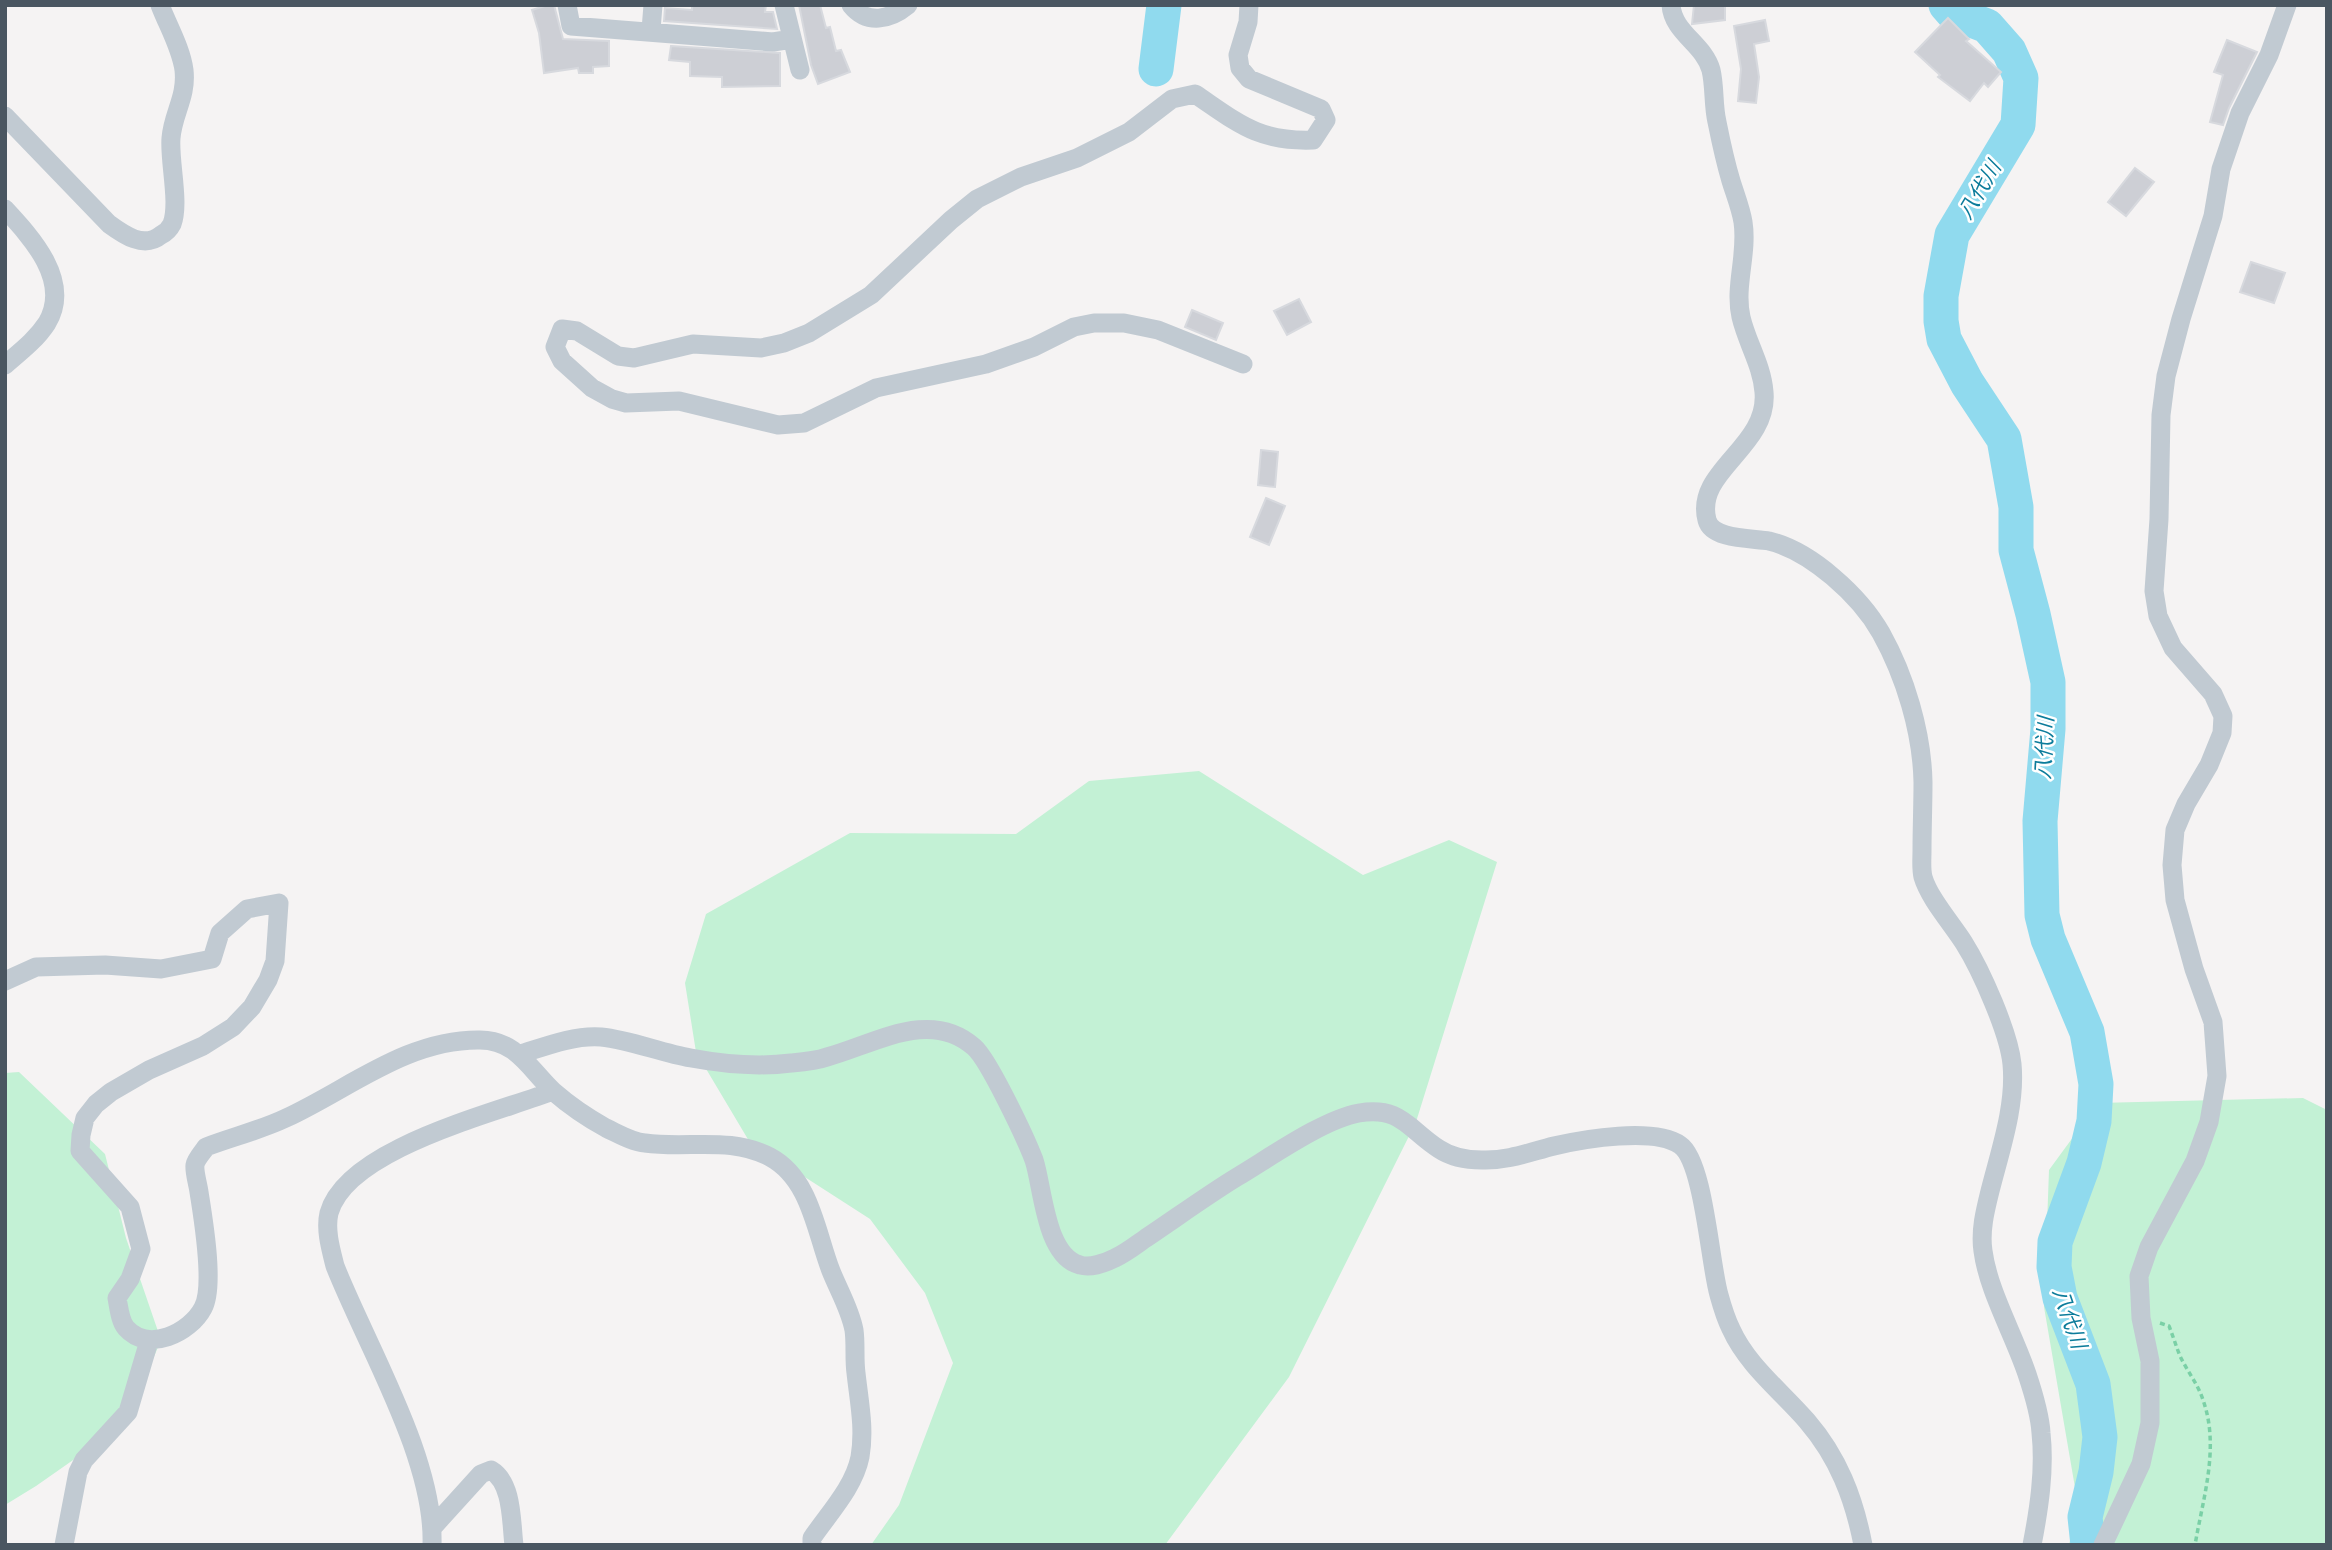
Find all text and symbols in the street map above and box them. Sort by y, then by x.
water label: 八代川 [1952,155,2007,223]
water label: 八代川 [2030,714,2058,780]
water label: 八代川 [2048,1284,2093,1354]

